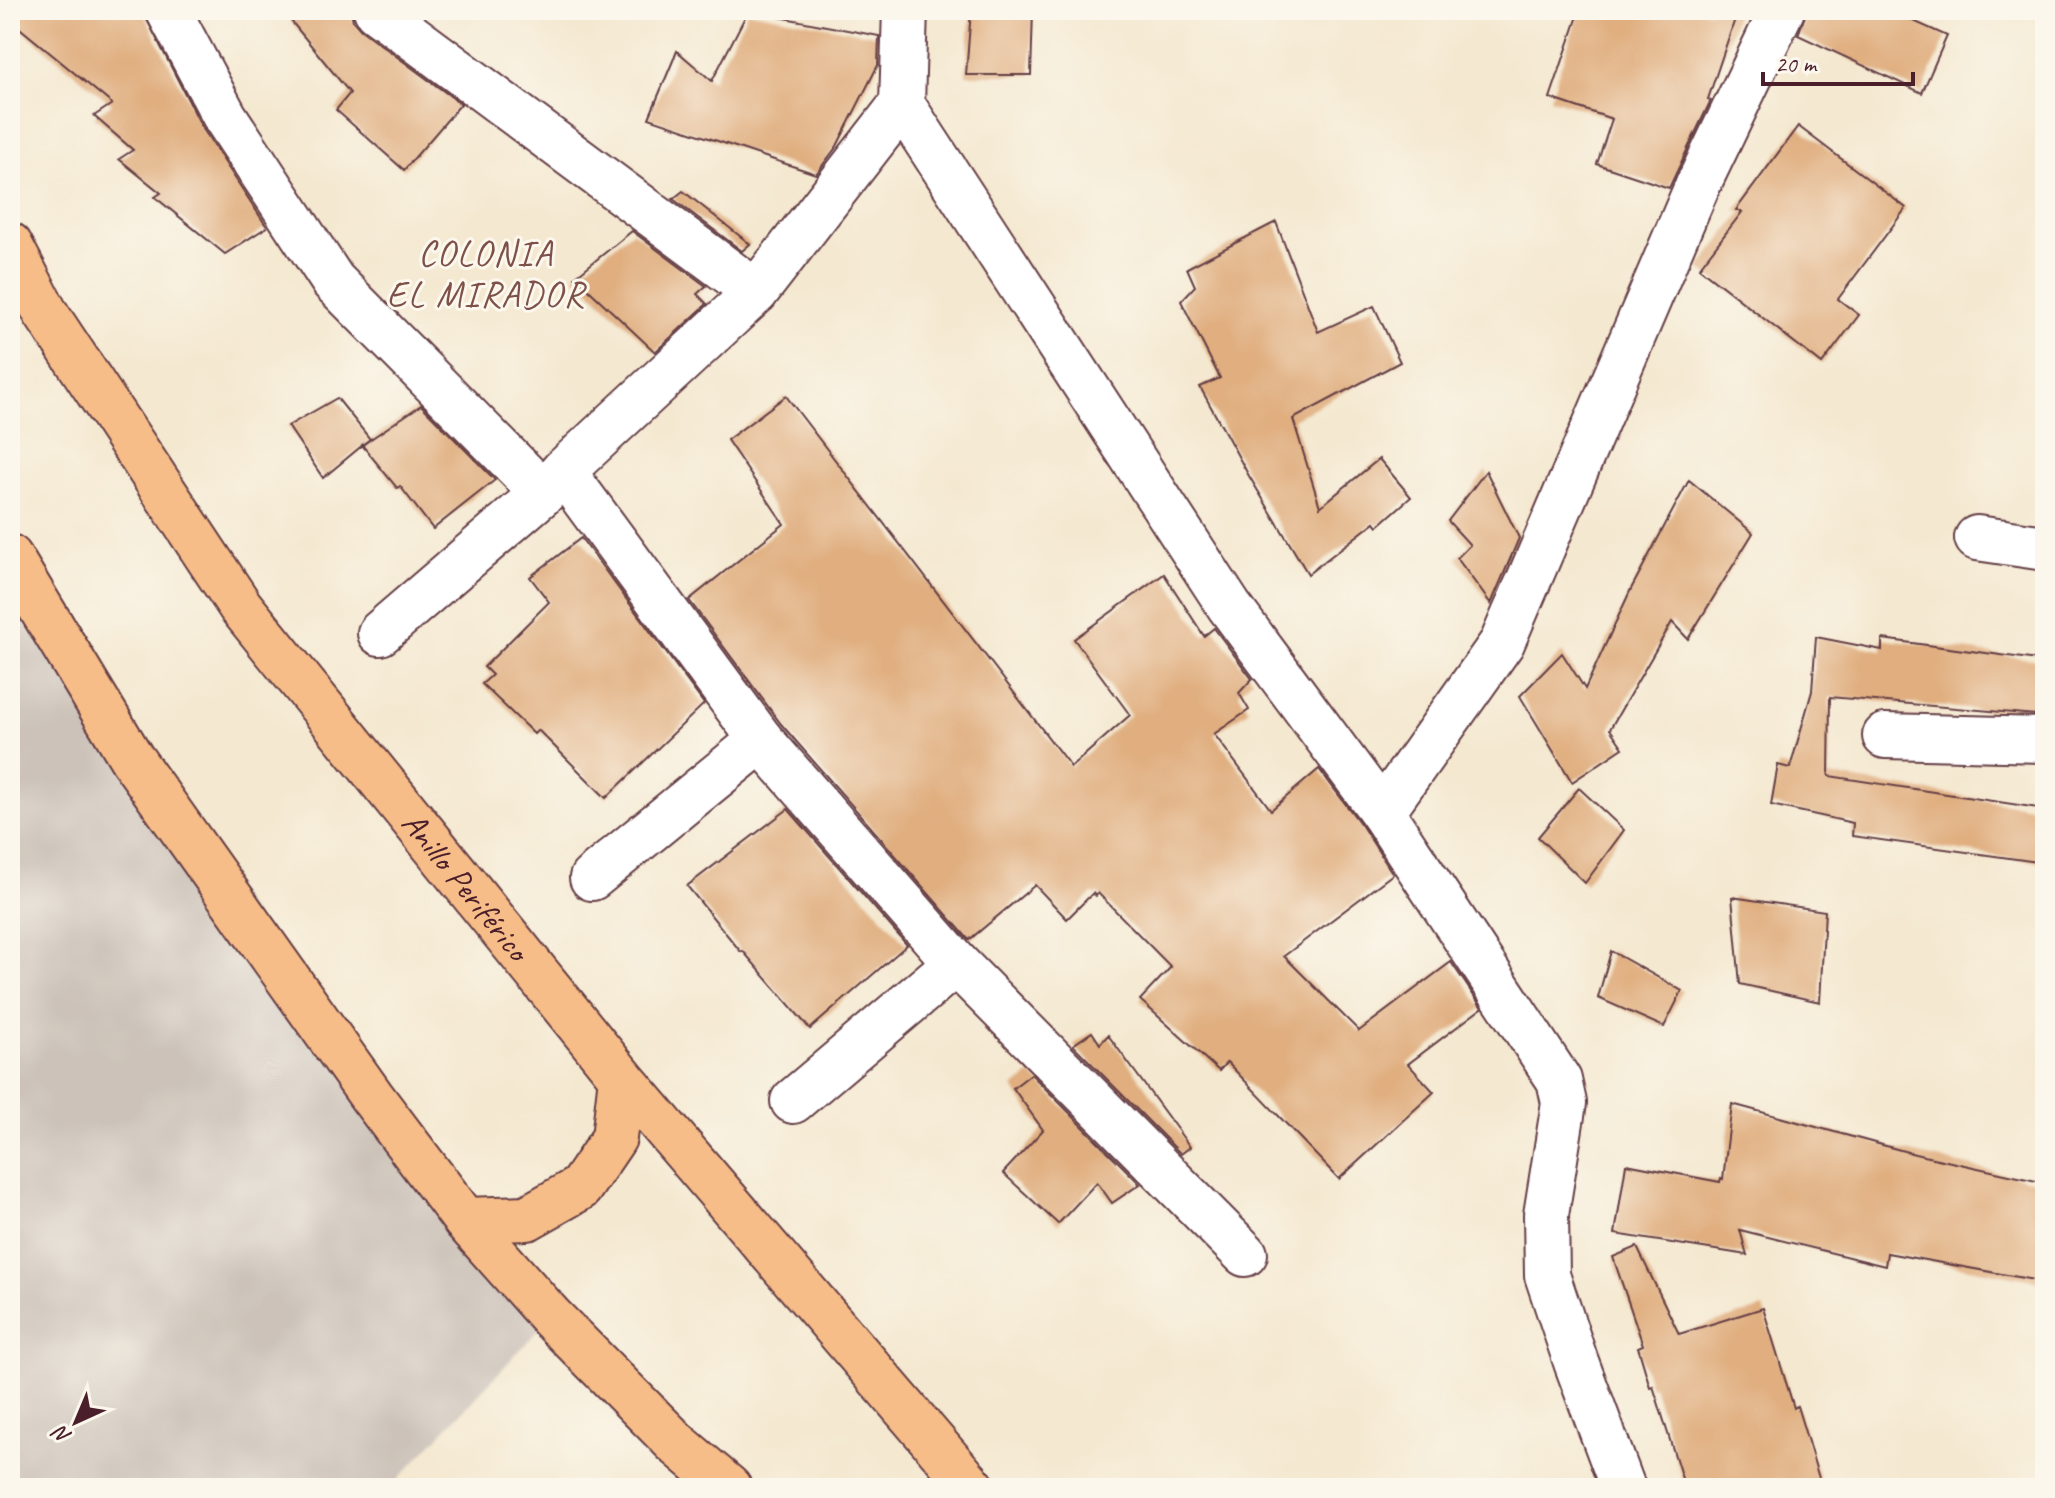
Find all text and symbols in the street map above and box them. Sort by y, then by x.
scale bar [1763,36,1913,86]
text: 20 m [1775,49,1818,79]
district label: COLONIA EL MIRADOR [387,230,588,317]
street label: Anillo Periférico [393,803,541,972]
north arrow [36,1382,116,1462]
text: N [46,1419,77,1450]

